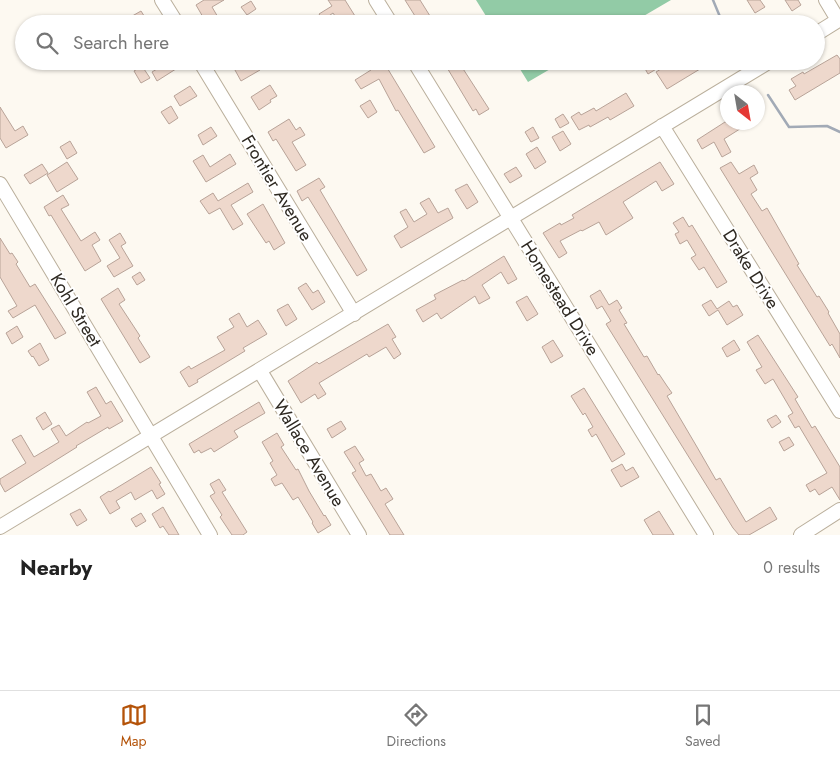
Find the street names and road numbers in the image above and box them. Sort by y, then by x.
street label: Frontier Avenue [235,130,319,246]
street label: Drake Drive [716,224,786,314]
street label: Homestead Drive [514,235,606,361]
street label: Kohl Street [44,268,108,352]
street label: Wallace Avenue [267,394,351,512]

